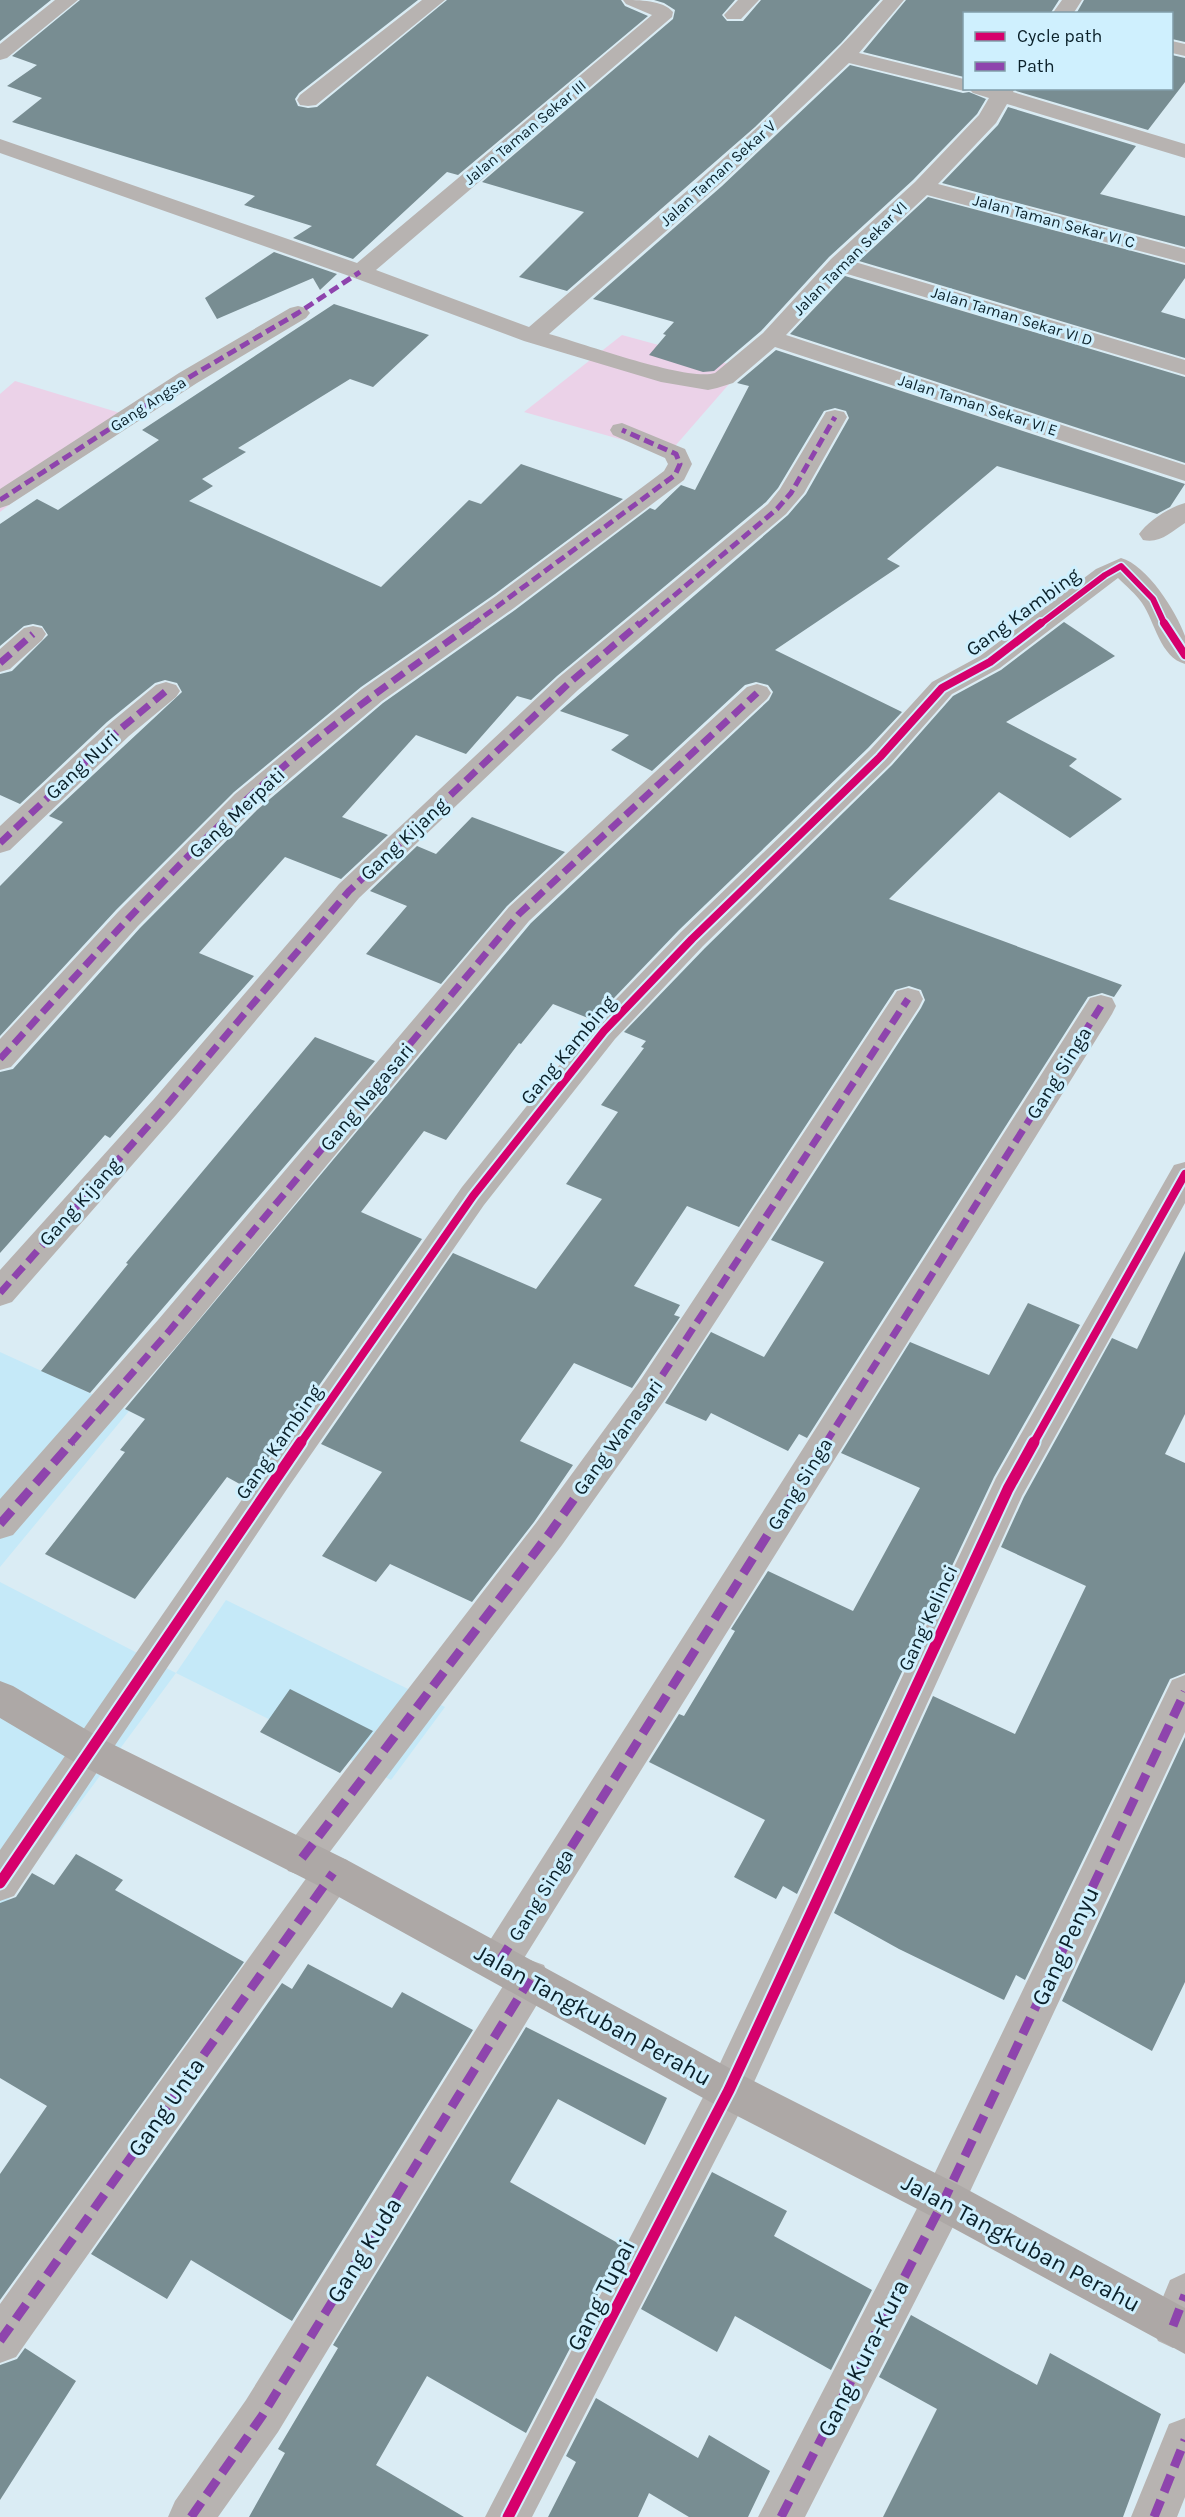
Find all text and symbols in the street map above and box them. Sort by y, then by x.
legend [963,12,1173,90]
text: Cycle path [1017,25,1102,47]
text: Path [1017,55,1055,77]
street label: Jalan Taman Sekar III [460,75,590,189]
street label: Jalan Taman Sekar V [656,116,780,230]
street label: Jalan Taman Sekar VI C [971,190,1137,252]
street label: Jalan Taman Sekar VI [789,197,911,319]
street label: Jalan Taman Sekar VI D [929,282,1095,350]
street label: Jalan Taman Sekar VI E [896,370,1060,440]
street label: Gang Angsa [106,372,190,436]
street label: Gang Kambing [962,563,1084,661]
street label: Gang Nuri [41,726,123,804]
street label: Gang Merpati [184,763,290,863]
street label: Gang Kijang [356,793,452,885]
street label: Gang Kambing [516,991,620,1109]
street label: Gang Singa [1022,1023,1096,1123]
street label: Gang Nagasari [315,1038,419,1156]
street label: Gang Kijang [34,1153,126,1251]
street label: Gang Wanasari [568,1374,668,1500]
street label: Gang Kambing [231,1380,327,1504]
street label: Gang Singa [763,1434,837,1534]
street label: Gang Kelinci [893,1561,963,1675]
street label: Gang Singa [504,1845,578,1945]
street label: Gang Penyu [1025,1882,1105,2010]
street label: Jalan Tangkuban Perahu [470,1938,716,2092]
street label: Gang Unta [122,2052,210,2162]
street label: Jalan Tangkuban Perahu [897,2168,1145,2318]
street label: Gang Kuda [321,2192,407,2308]
street label: Gang Tupai [561,2234,641,2356]
street label: Gang Kura-Kura [811,2275,915,2441]

